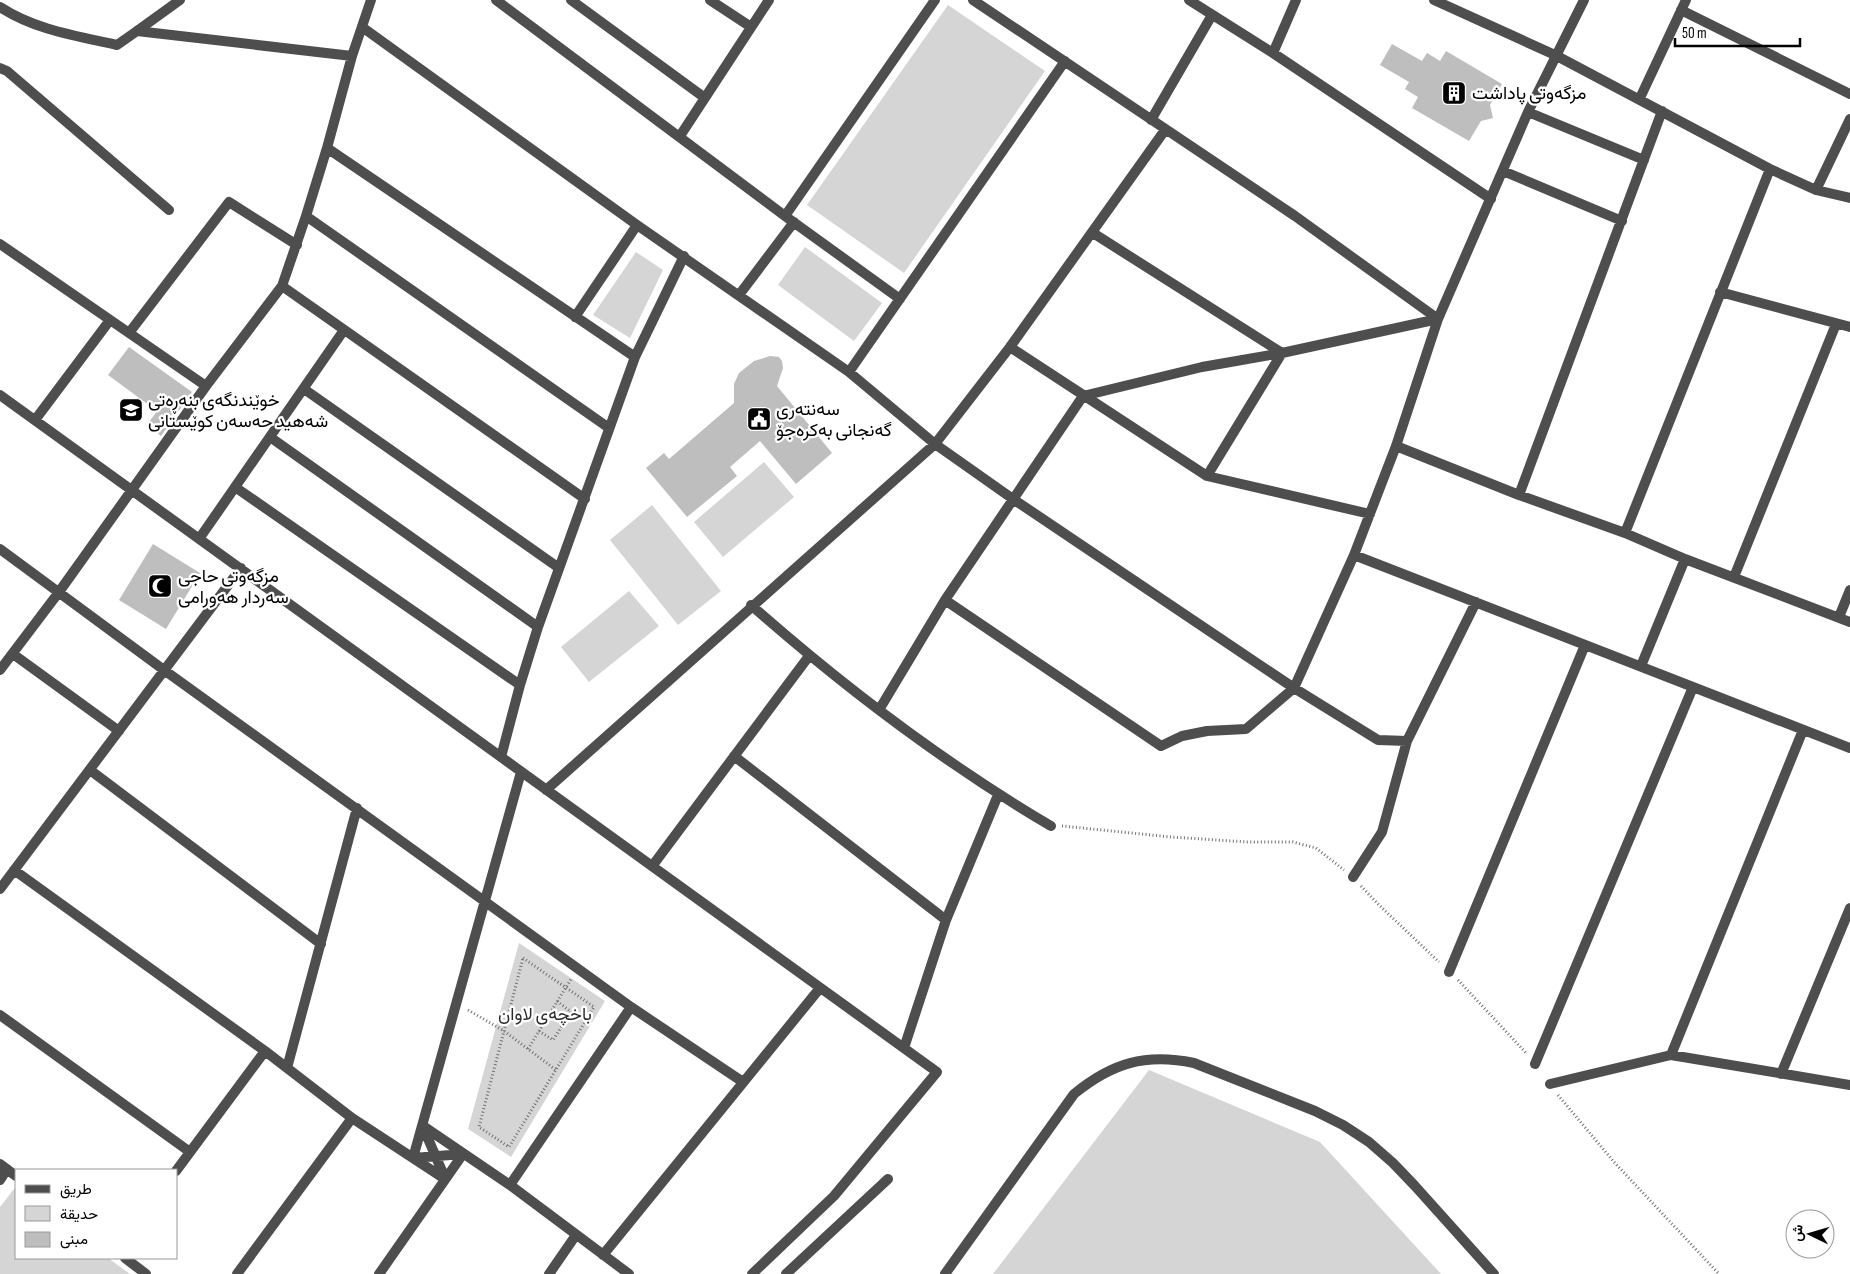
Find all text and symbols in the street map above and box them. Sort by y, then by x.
scale bar [1675,15,1800,47]
text: 50 m [1682,24,1707,43]
building icon: مزگەوتی پاداشت [1441,80,1467,106]
place label: مزگەوتی پاداشت [1472,83,1586,105]
place label: خوێندنگەی بنەڕەتی شەهید حەسەن کوێستانی [148,390,328,432]
school or university icon: خوێندنگەی بنەڕەتی شەهید حەسەن کوێستانی [118,397,144,423]
place label: سەنتەری گەنجانی بەکرەجۆ [776,399,892,441]
public building icon: سەنتەری گەنجانی بەکرەجۆ [746,406,772,432]
place label: مزگەوتی حاجی سەردار هەورامی [178,566,289,608]
mosque icon: مزگەوتی حاجی سەردار هەورامی [147,573,173,599]
park label: باخچەی لاوان [498,1004,592,1026]
legend [15,1169,178,1259]
text: طريق [60,1180,92,1199]
text: حديقة [60,1205,98,1224]
north arrow [1785,1209,1835,1259]
text: ش [1788,1224,1807,1242]
text: مبنى [60,1230,88,1249]

